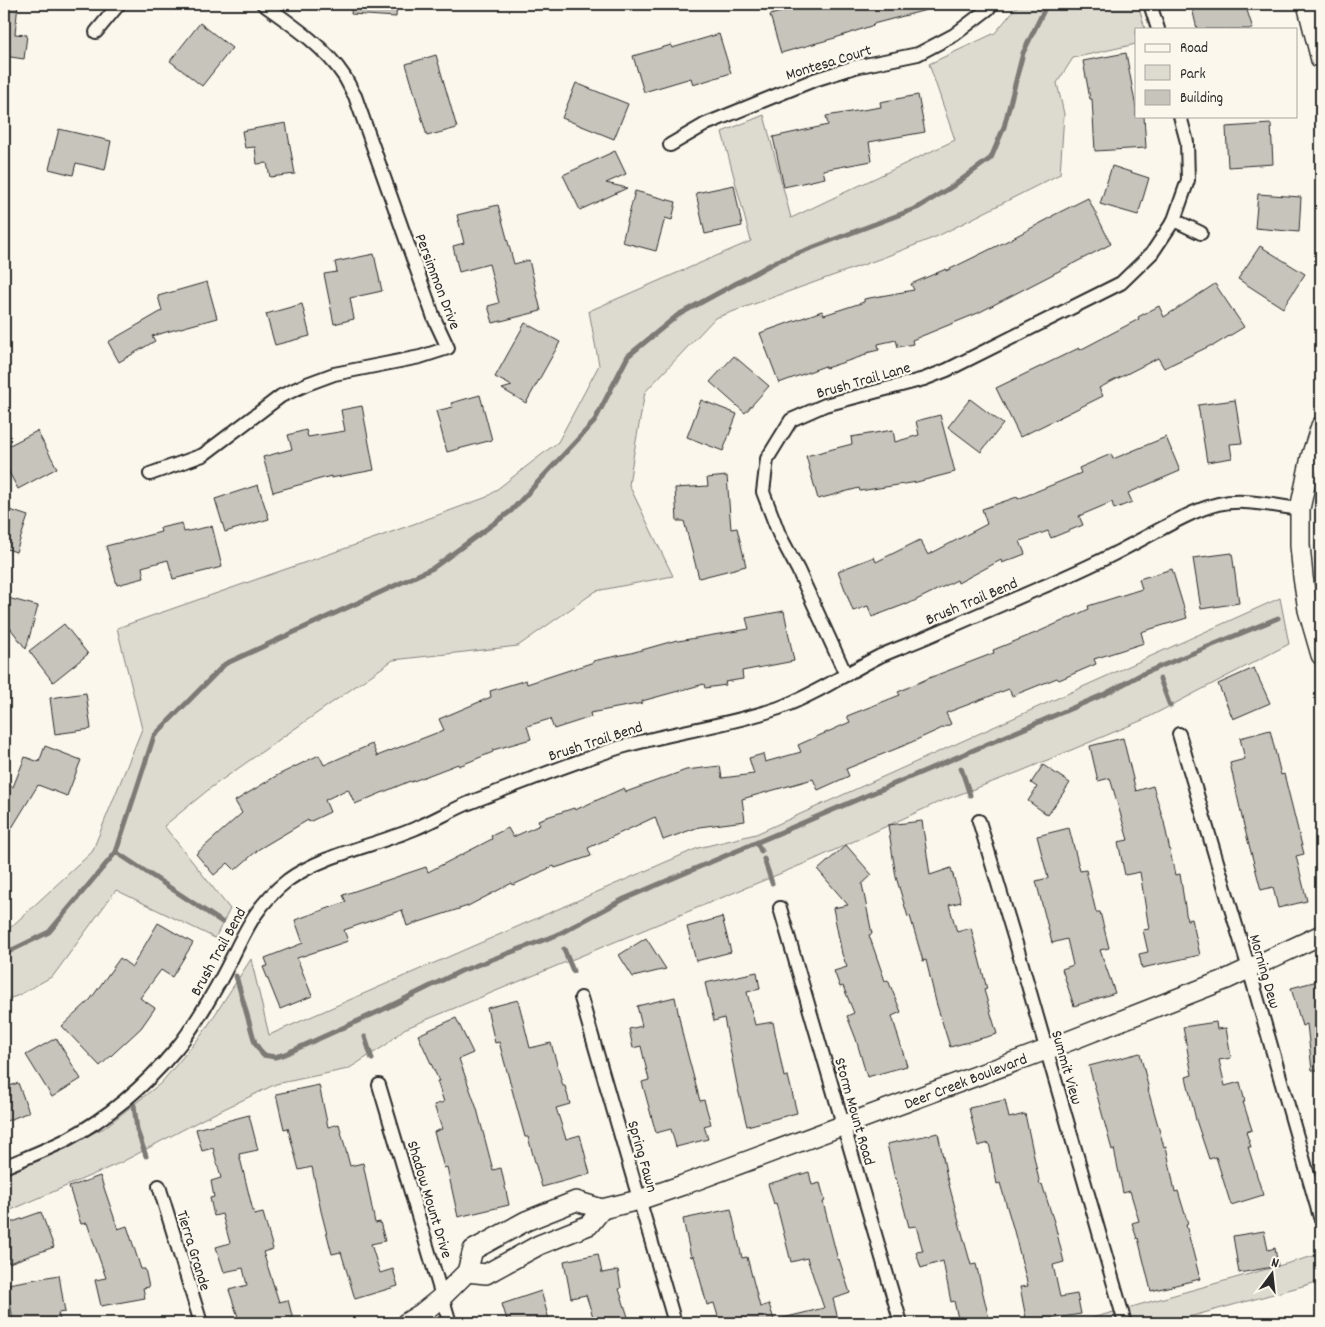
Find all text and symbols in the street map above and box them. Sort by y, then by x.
legend [1135,28,1298,118]
text: Road [1180,38,1208,60]
street label: Montesa Court [783,39,874,87]
text: Park [1180,64,1206,86]
text: Building [1180,88,1223,110]
street label: Persimmon Drive [408,231,465,333]
street label: Brush Trail Lane [814,357,913,406]
street label: Brush Trail Bend [922,573,1022,632]
street label: Brush Trail Bend [546,716,646,768]
street label: Brush Trail Bend [185,904,253,1001]
street label: Morning Dew [1242,932,1285,1012]
street label: Summit View [1044,1028,1087,1108]
street label: Deer Creek Boulevard [901,1048,1031,1116]
street label: Storm Mount Road [827,1055,880,1168]
street label: Spring Fawn [620,1118,663,1195]
street label: Shadow Mount Drive [400,1138,457,1261]
street label: Tierra Grande [169,1208,216,1294]
north arrow [1248,1250,1298,1300]
text: N [1269,1253,1281,1274]

